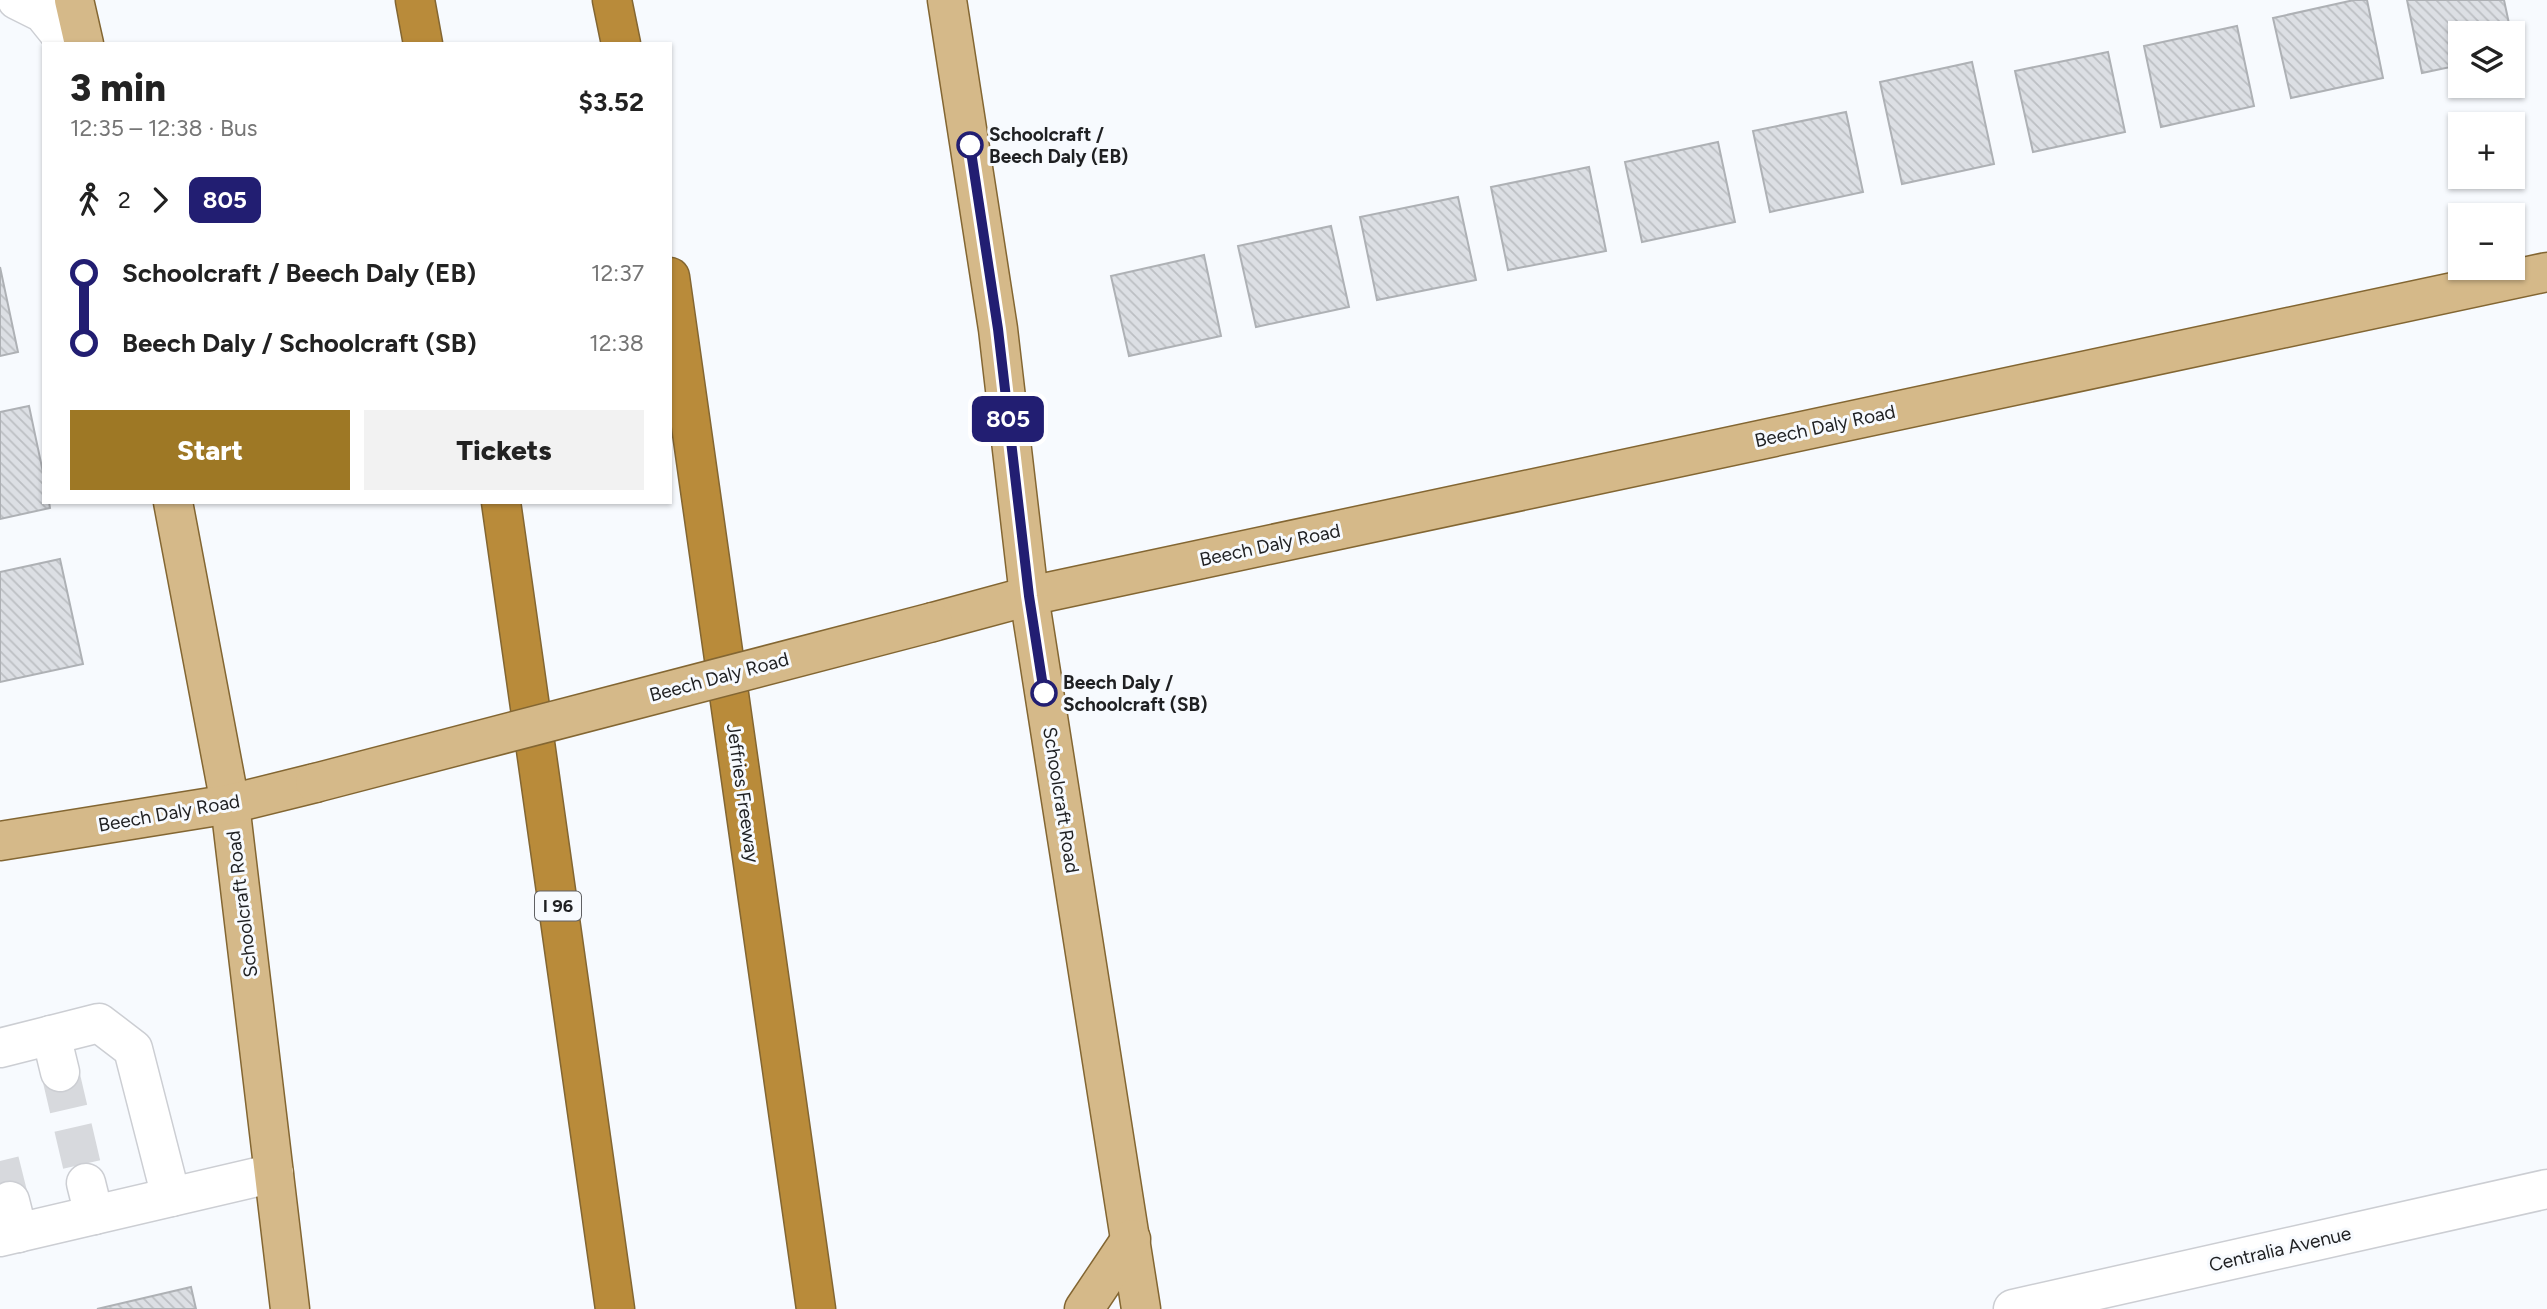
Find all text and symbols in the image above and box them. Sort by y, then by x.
map controls [2448,21,2525,280]
button: layers [2448,21,2525,98]
text: 3 min [70,65,166,111]
text: $3.52 [579,86,644,118]
button: + [2448,112,2525,189]
text: 12:35 – 12:38 · Bus [70,114,258,142]
place label: Schoolcraft / Beech Daly (EB) [989,123,1128,168]
marker: Schoolcraft / Beech Daly (EB) [957,132,983,158]
icon: walk [70,181,108,219]
icon: forward [141,181,179,219]
text: 805 [203,185,247,214]
text: 2 [118,186,131,214]
button: − [2448,203,2525,280]
text: Schoolcraft / Beech Daly (EB) [122,257,476,289]
text: 12:37 [591,259,644,287]
text: Beech Daly / Schoolcraft (SB) [122,327,477,359]
text: 12:38 [589,329,644,357]
line badge: 805 [968,396,1048,442]
street label: Beech Daly Road [1753,400,1897,452]
text: 805 [986,404,1030,433]
button: Start [70,410,350,490]
button: Tickets [364,410,644,490]
street label: Beech Daly Road [1198,519,1342,571]
street label: Beech Daly Road [647,647,791,707]
place label: Beech Daly / Schoolcraft (SB) [1063,671,1208,716]
marker: Beech Daly / Schoolcraft (SB) [1031,680,1057,706]
street label: Jeffries Freeway [722,722,764,864]
street label: Schoolcraft Road [1038,725,1084,875]
street label: Beech Daly Road [96,789,242,837]
street label: Schoolcraft Road [222,829,262,979]
road number: I 96 [535,891,581,920]
street label: Centralia Avenue [2207,1221,2353,1277]

